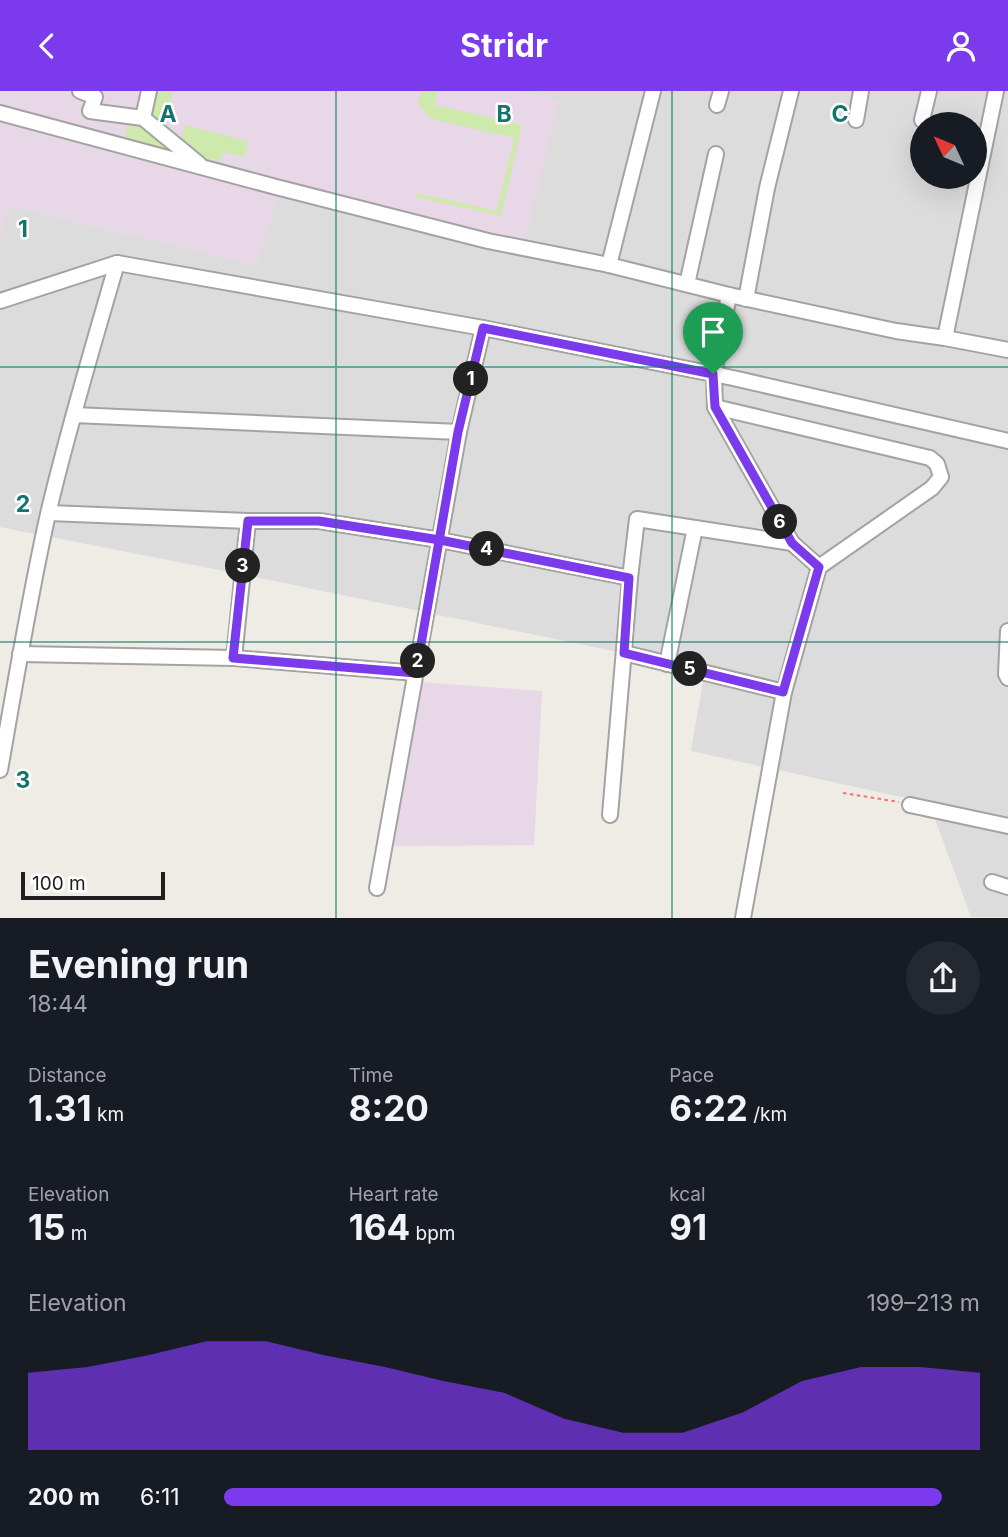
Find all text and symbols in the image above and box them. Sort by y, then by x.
text: Stridr [460,26,548,65]
icon: back [28,27,66,65]
icon: person [942,27,980,65]
text: A [159,100,177,128]
text: B [496,100,512,128]
text: C [831,100,849,128]
north arrow [910,112,987,189]
map controls [910,112,987,189]
text: 1 [18,215,28,243]
pin [683,302,743,374]
icon: arrive [694,313,732,351]
pin: 1 [454,361,489,397]
text: 1 [466,367,475,390]
text: 2 [16,490,30,518]
pin: 6 [762,505,798,539]
text: 6 [773,510,786,533]
pin: 4 [470,531,504,567]
text: 4 [480,537,493,560]
pin: 3 [226,549,260,583]
text: 3 [236,554,249,577]
pin: 2 [400,643,436,679]
text: 2 [412,649,423,672]
pin: 5 [672,651,708,687]
text: 5 [683,657,696,680]
text: 3 [16,766,30,794]
scale bar [21,869,164,900]
text: 100 m [32,872,86,895]
text: Evening run [28,941,249,987]
button: share [906,941,980,1015]
text: 18:44 [28,990,88,1018]
text: Distance [28,1064,106,1087]
text: Time [349,1064,393,1087]
text: Pace [669,1064,714,1087]
text: 1.31 [28,1087,92,1129]
text: 8:20 [349,1087,429,1129]
text: 6:22 [669,1087,748,1129]
text: km [92,1103,124,1126]
text: /km [748,1103,787,1126]
text: Elevation [28,1183,109,1206]
text: Heart rate [349,1183,439,1206]
text: kcal [669,1183,706,1206]
text: 15 [28,1206,65,1248]
text: 164 [349,1206,410,1248]
text: 91 [669,1206,707,1248]
text: m [65,1222,87,1245]
text: bpm [410,1222,455,1245]
text: Elevation [28,1289,127,1317]
text: 199–213 m [866,1289,980,1317]
text: 200 m [28,1483,100,1511]
text: 6:11 [140,1483,180,1511]

